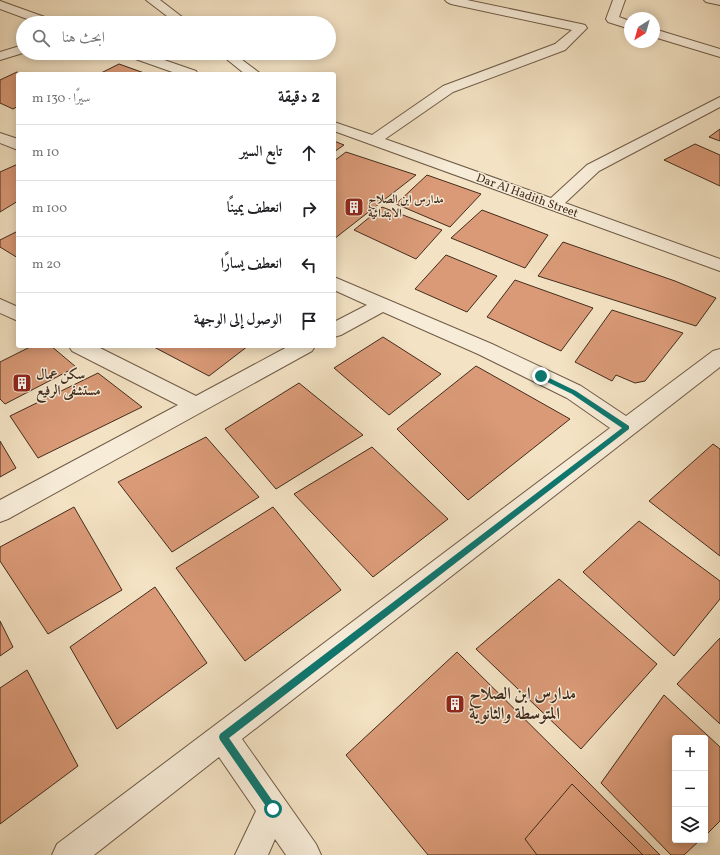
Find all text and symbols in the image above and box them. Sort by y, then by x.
north arrow [624,12,660,48]
search box [16,16,336,60]
icon: search [30,27,52,49]
text: ابحث هنا [62,28,105,49]
text: 2 دقيقة [278,86,320,109]
text: سيرًا · 130 m [32,90,91,108]
text: تابع السير [240,142,282,163]
icon: ahead [298,142,320,164]
text: 10 m [32,144,59,162]
street label: Dar Al Hadith Street [474,170,580,222]
place label: مدارس ابن الصلاح الابتدائية [368,192,444,222]
building icon: مدارس ابن الصلاح الابتدائية [343,196,365,218]
text: انعطف يمينًا [227,198,282,219]
icon: right [298,198,320,220]
text: 100 m [32,200,67,218]
text: انعطف يسارًا [221,254,282,275]
icon: left [298,254,320,276]
text: 20 m [32,256,61,274]
text: الوصول إلى الوجهة [194,310,282,331]
icon: arrive [298,310,320,332]
place label: سكن عمال مستشفى الرفيع [36,366,101,403]
route end [532,367,550,385]
building icon: سكن عمال مستشفى الرفيع [11,372,33,394]
place label: مدارس ابن الصلاح المتوسطة والثانوية [469,683,576,726]
building icon: مدارس ابن الصلاح المتوسطة والثانوية [444,693,466,715]
map controls [672,735,708,843]
button: + [672,735,708,771]
button: − [672,771,708,807]
route start [264,800,282,818]
button: layers [672,807,708,843]

